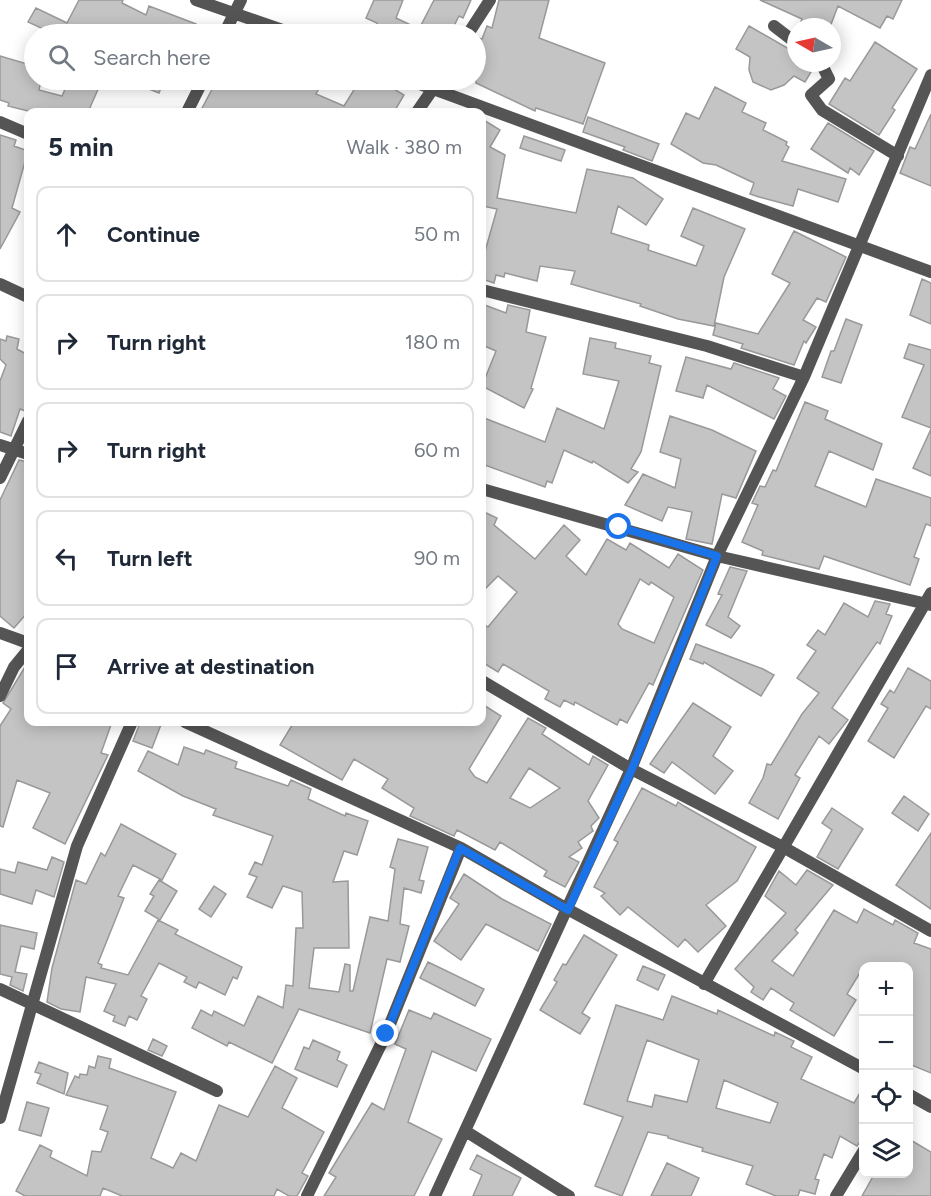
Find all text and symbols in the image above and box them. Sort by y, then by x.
north arrow [787,18,841,72]
search box [24,24,486,90]
icon: search [45,41,78,74]
text: Search here [93,44,211,71]
text: 5 min [48,131,114,163]
text: Walk · 380 m [346,135,462,159]
icon: ahead [50,218,83,251]
text: Continue [107,221,200,248]
text: 50 m [414,222,460,246]
icon: right [50,326,83,359]
text: Turn right [107,329,206,356]
text: 180 m [405,330,460,354]
icon: right [50,434,83,467]
text: Turn right [107,437,206,464]
text: 60 m [414,438,460,462]
route start [605,513,631,539]
icon: left [50,542,83,575]
text: Turn left [107,545,193,572]
text: 90 m [414,546,460,570]
icon: arrive [50,650,83,683]
text: Arrive at destination [107,653,315,680]
map controls [859,962,913,1178]
button: + [859,962,913,1016]
button: − [859,1016,913,1070]
route end [372,1020,398,1046]
button: locate [859,1070,913,1124]
button: layers [859,1124,913,1178]

